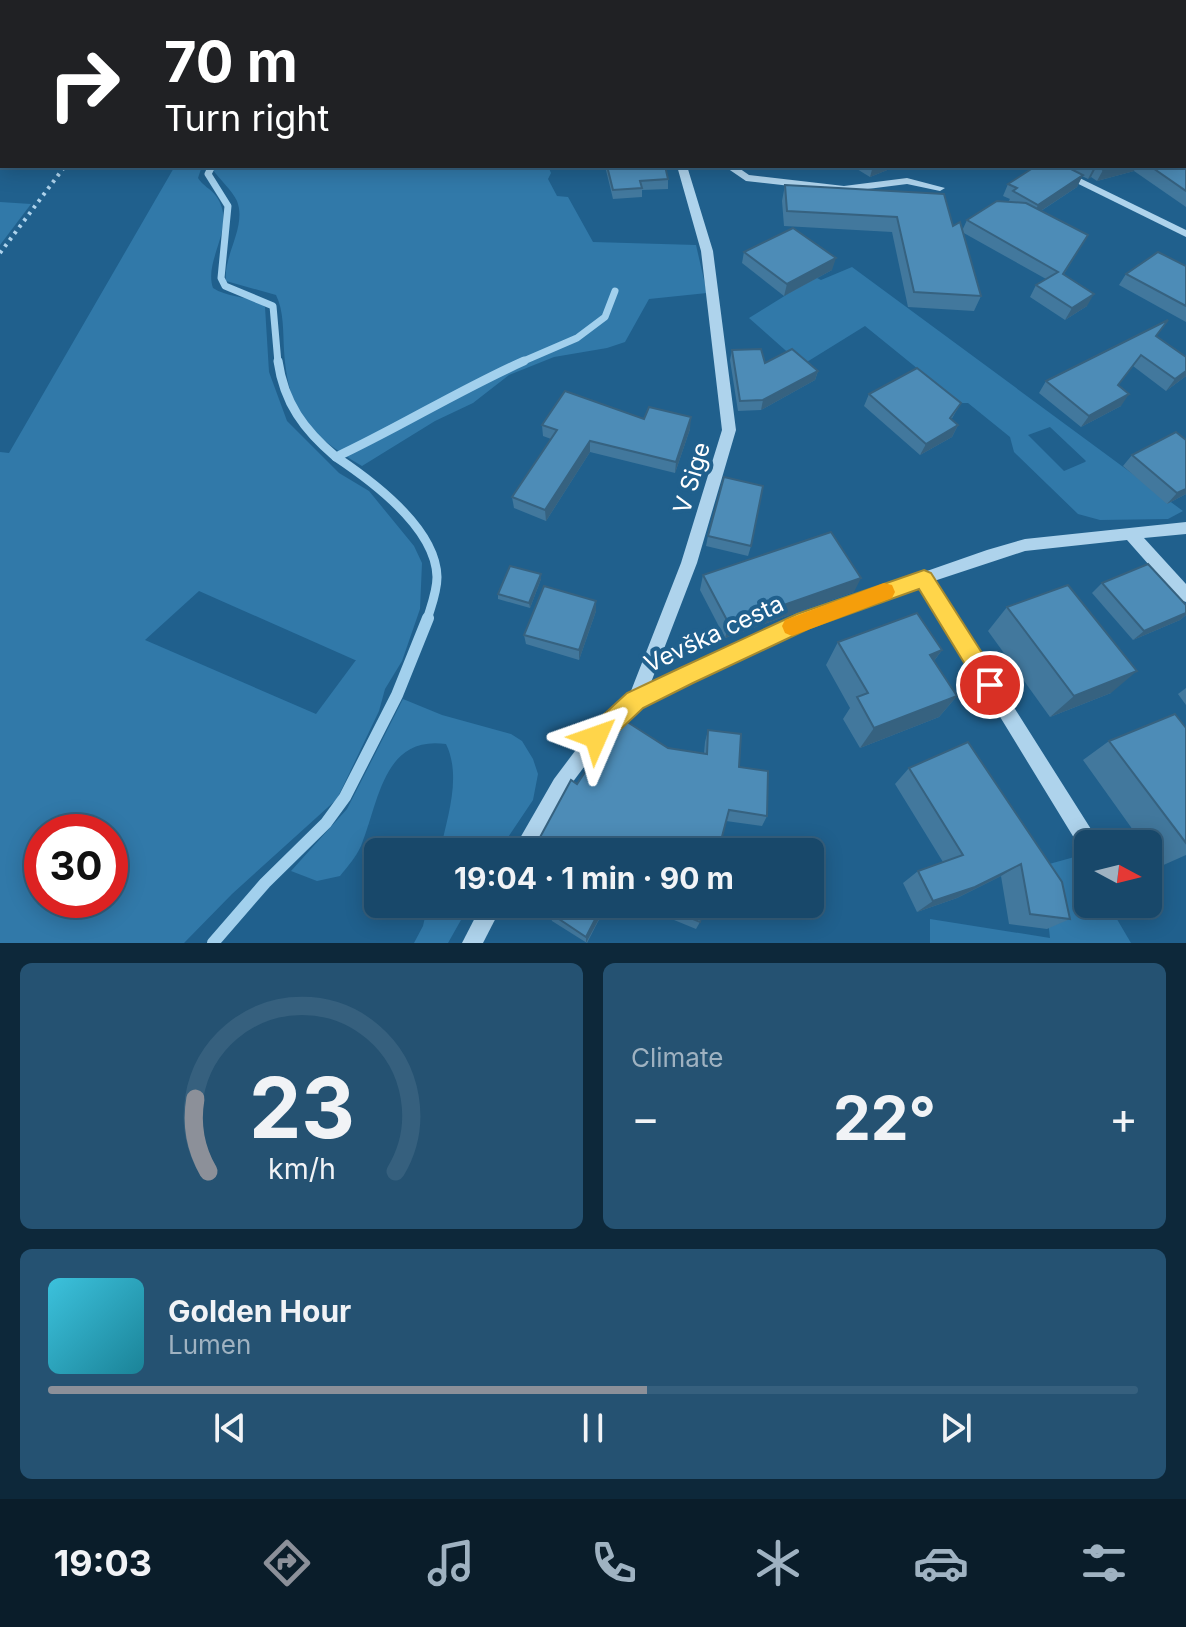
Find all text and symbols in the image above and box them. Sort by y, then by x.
text: 70 m [164,28,298,96]
icon: right [32,32,136,136]
text: Turn right [164,96,329,140]
street label: V Sige [667,439,716,517]
street label: Vevška cesta [640,589,788,678]
pin [956,651,1024,719]
icon: arrive [968,663,1012,707]
position arrow [554,695,638,779]
speed limit sign: 30 [24,814,128,918]
north arrow [1074,830,1162,918]
map controls [1074,830,1162,918]
text: 19:04 · 1 min · 90 m [454,860,734,896]
text: Climate [631,1042,723,1073]
text: 23 [248,1057,355,1158]
text: 22° [833,1082,936,1154]
text: − [631,1091,660,1145]
text: + [1109,1091,1138,1145]
text: km/h [268,1151,335,1186]
text: Golden Hour [168,1293,351,1329]
text: Lumen [168,1329,251,1360]
icon: previous [208,1406,252,1450]
icon: pause [571,1406,615,1450]
icon: next [934,1406,978,1450]
icon: directions [259,1535,315,1591]
icon: music [423,1535,479,1591]
icon: phone [586,1535,642,1591]
icon: climate [750,1535,806,1591]
icon: car [913,1535,969,1591]
icon: filters [1076,1535,1132,1591]
text: 19:03 [54,1541,152,1585]

